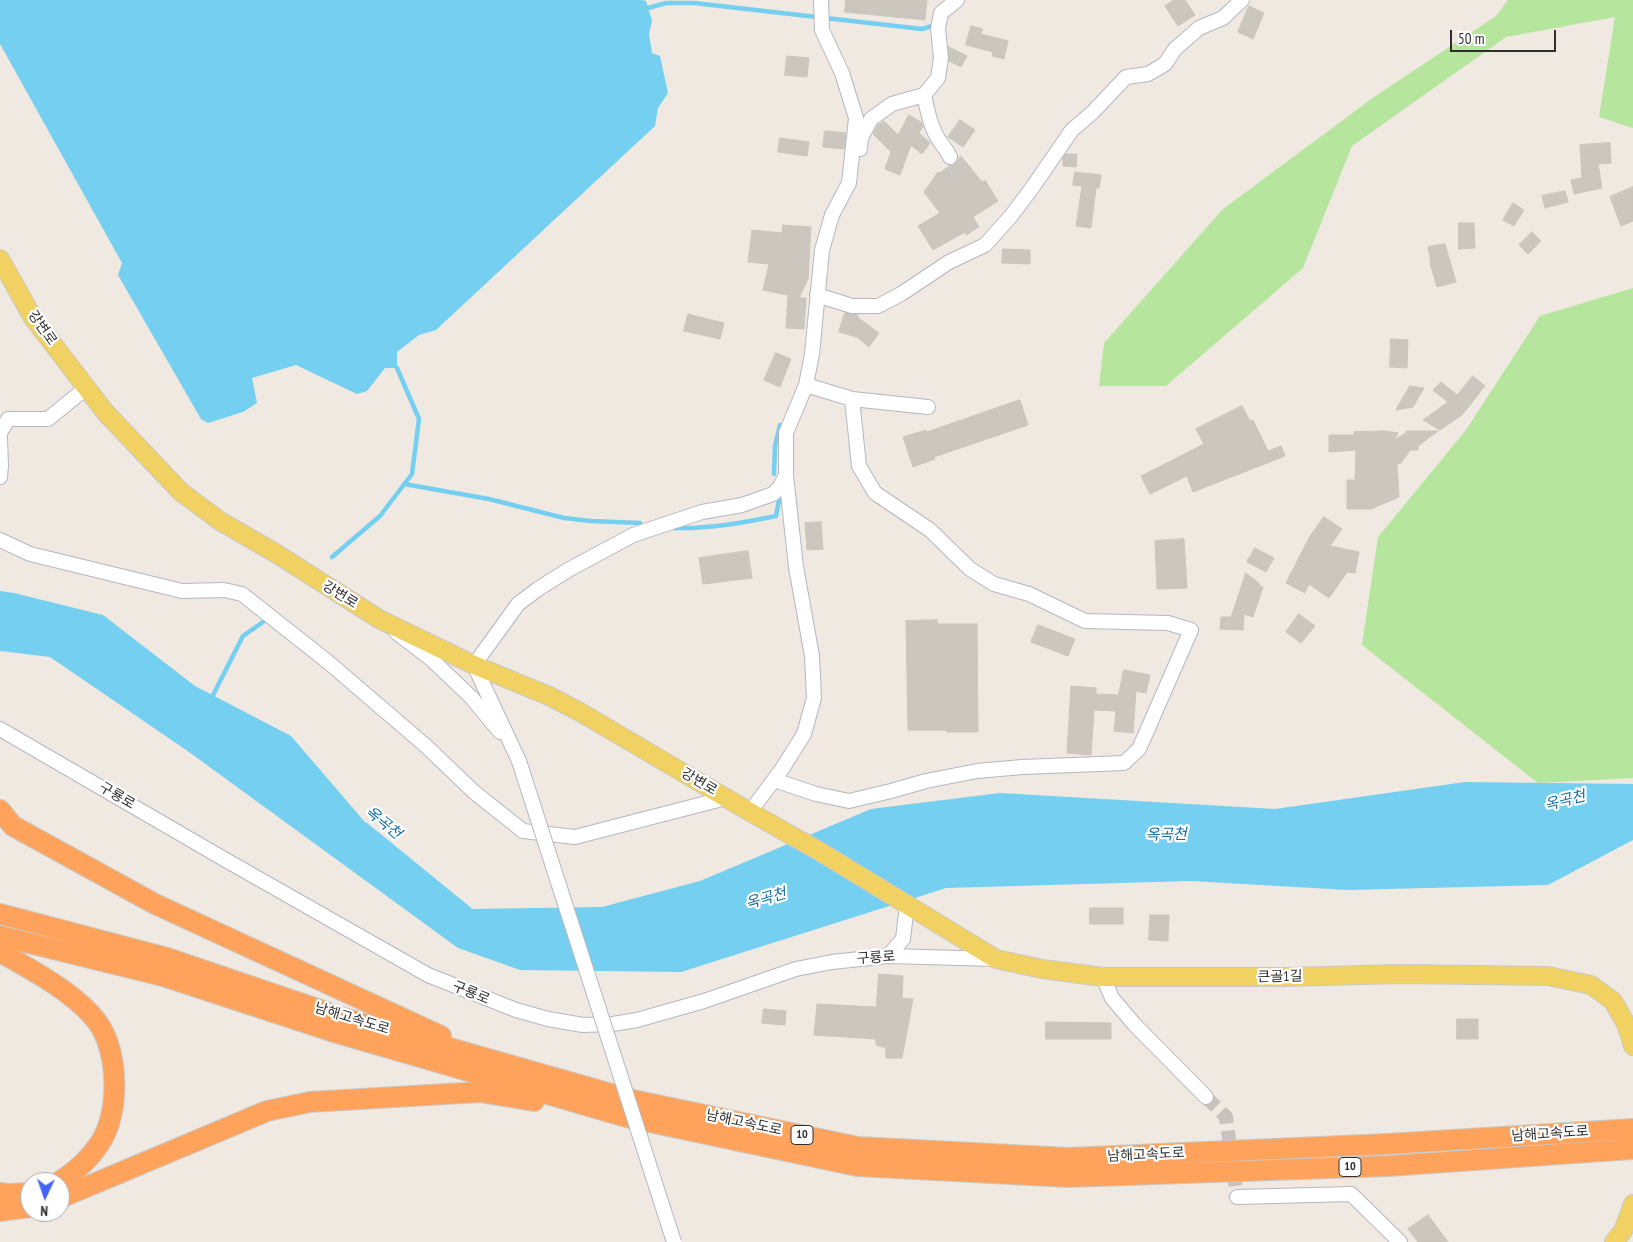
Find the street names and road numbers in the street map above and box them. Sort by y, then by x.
street label: 강변로 [24,307,60,349]
street label: 강변로 [319,578,361,612]
street label: 강변로 [678,765,720,799]
street label: 구룡로 [96,779,138,813]
street label: 구룡로 [856,948,896,968]
street label: 큰골1길 [1257,968,1303,986]
street label: 구룡로 [450,978,492,1008]
street label: 남해고속도로 [313,1000,391,1038]
street label: 남해고속도로 [704,1107,784,1139]
street label: 남해고속도로 [1511,1123,1589,1145]
road number: 10 [791,1126,813,1144]
street label: 남해고속도로 [1107,1145,1185,1165]
road number: 10 [1339,1158,1361,1176]

